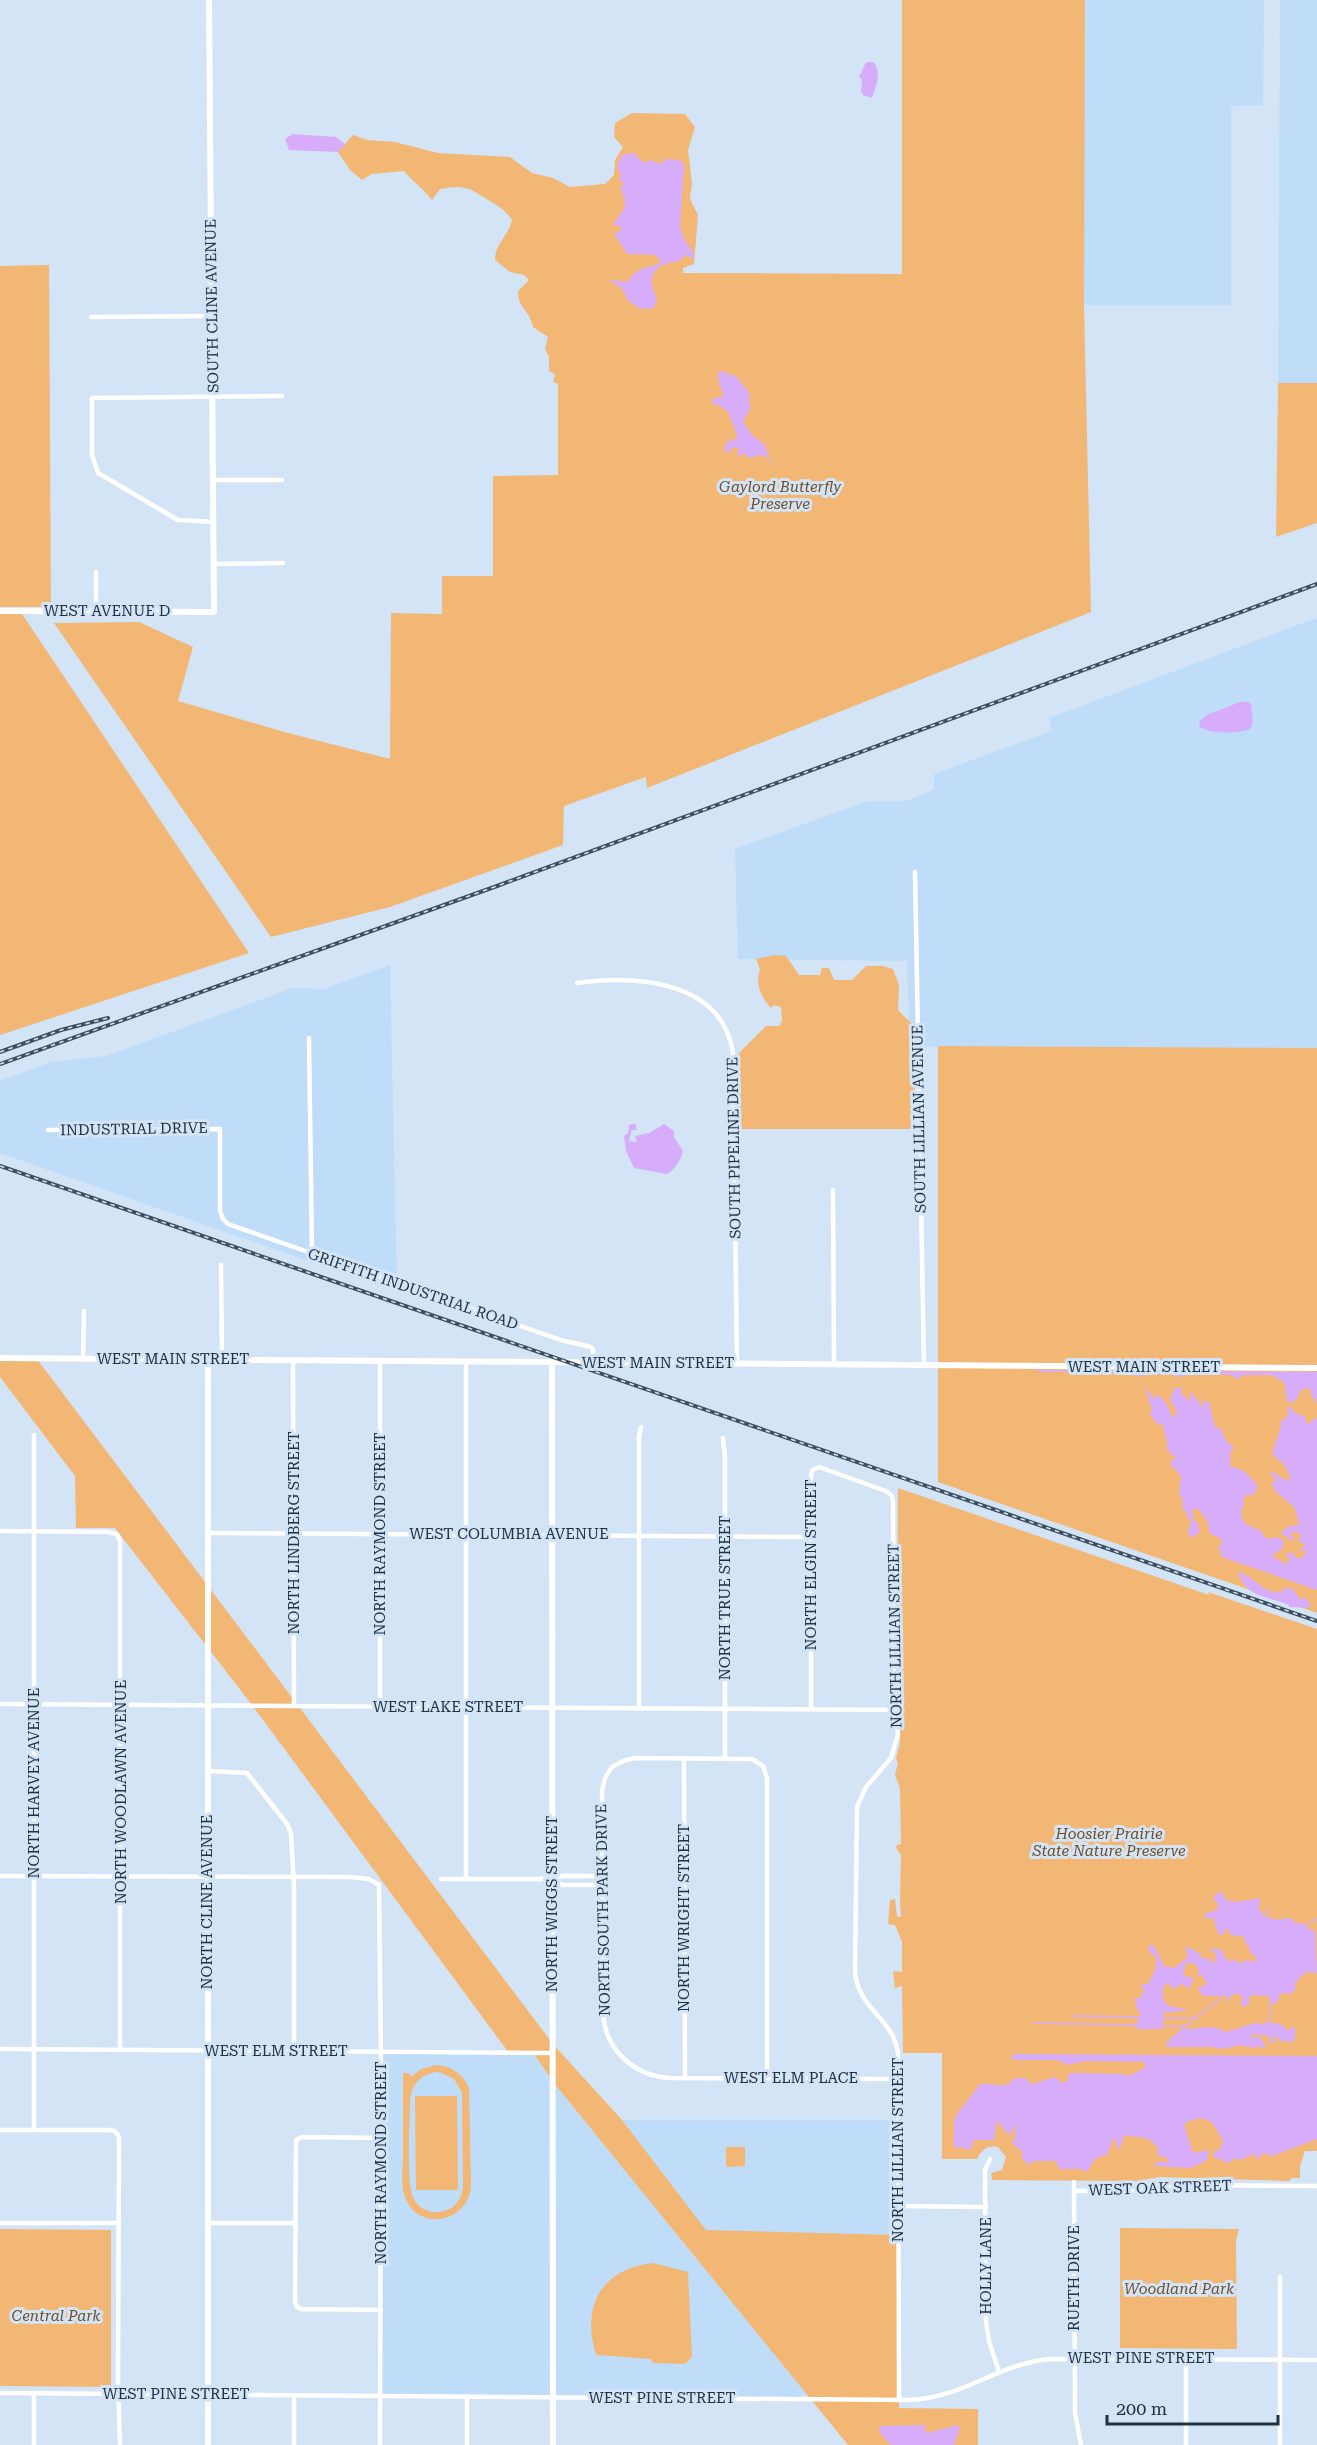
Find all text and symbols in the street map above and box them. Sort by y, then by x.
street label: SOUTH CLINE AVENUE [201,219,223,393]
park label: Gaylord Butterfly Preserve [719,478,841,513]
street label: WEST AVENUE D [44,602,170,620]
street label: SOUTH LILLIAN AVENUE [908,1025,930,1213]
street label: SOUTH PIPELINE DRIVE [723,1057,745,1239]
street label: INDUSTRIAL DRIVE [60,1119,208,1139]
street label: GRIFFITH INDUSTRIAL ROAD [305,1244,521,1334]
street label: WEST MAIN STREET [97,1350,249,1368]
street label: WEST MAIN STREET [582,1354,734,1372]
street label: WEST MAIN STREET [1068,1358,1220,1376]
street label: NORTH LINDBERG STREET [285,1432,303,1634]
street label: NORTH RAYMOND STREET [371,1432,389,1636]
street label: NORTH ELGIN STREET [802,1480,820,1650]
street label: NORTH TRUE STREET [716,1516,734,1680]
street label: WEST COLUMBIA AVENUE [409,1525,609,1543]
street label: NORTH LILLIAN STREET [884,1544,906,1728]
street label: NORTH WOODLAWN AVENUE [112,1680,130,1904]
street label: NORTH HARVEY AVENUE [25,1688,43,1878]
street label: WEST LAKE STREET [373,1698,523,1716]
street label: NORTH SOUTH PARK DRIVE [592,1804,614,2016]
street label: NORTH CLINE AVENUE [198,1815,216,1989]
street label: NORTH WIGGS STREET [543,1816,561,1992]
street label: NORTH WRIGHT STREET [675,1824,693,2012]
park label: Hoosier Prairie State Nature Preserve [1031,1825,1186,1860]
street label: WEST ELM STREET [204,2042,348,2060]
street label: NORTH LILLIAN STREET [889,2058,907,2242]
street label: NORTH RAYMOND STREET [372,2061,390,2265]
street label: WEST ELM PLACE [724,2069,858,2087]
street label: WEST OAK STREET [1088,2177,1232,2199]
street label: HOLLY LANE [977,2217,995,2315]
street label: RUETH DRIVE [1065,2225,1083,2331]
park label: Woodland Park [1124,2280,1235,2298]
park label: Central Park [12,2307,101,2325]
street label: WEST PINE STREET [1067,2349,1215,2367]
street label: WEST PINE STREET [102,2385,250,2403]
scale bar [1107,2388,1278,2426]
street label: WEST PINE STREET [588,2389,736,2407]
text: 200 m [1116,2398,1167,2419]

